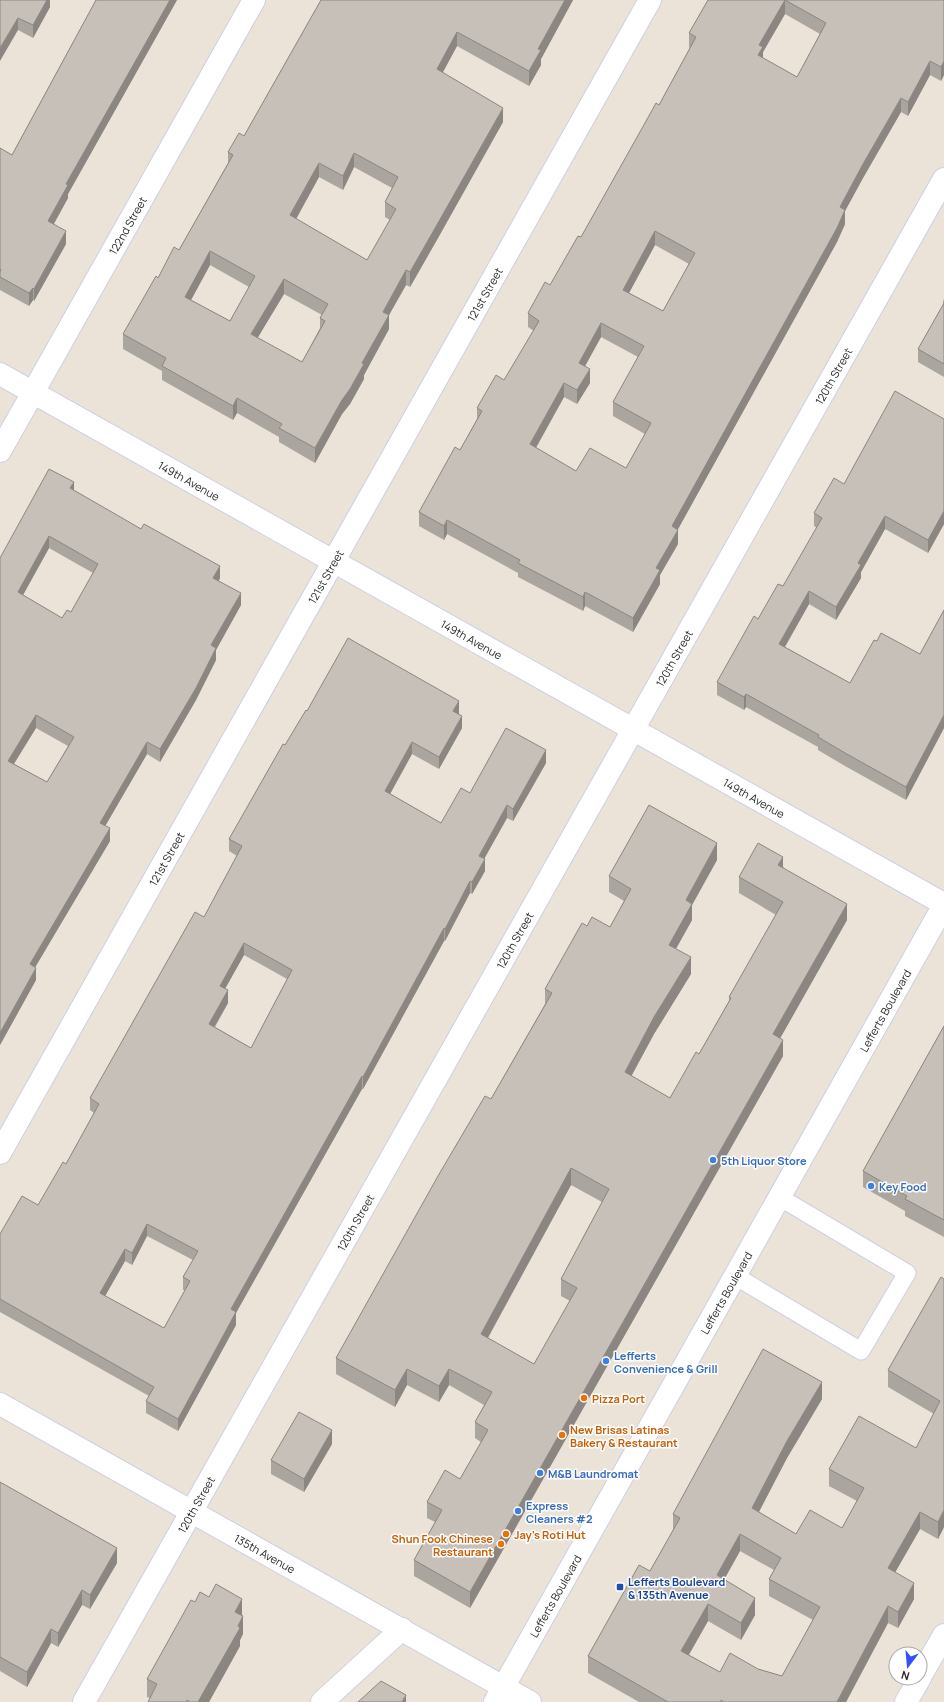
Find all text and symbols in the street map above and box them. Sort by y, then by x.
street label: 122nd Street [105,194,149,257]
street label: 121st Street [463,264,505,324]
street label: 120th Street [811,345,855,407]
street label: 149th Avenue [156,457,223,504]
street label: 121st Street [304,547,346,606]
street label: 149th Avenue [438,616,506,662]
street label: 120th Street [652,627,696,689]
street label: 149th Avenue [721,774,788,821]
street label: 121st Street [145,829,187,888]
street label: 120th Street [492,909,536,971]
street label: Lefferts Boulevard [856,966,914,1054]
place label: 5th Liquor Store [721,1153,807,1168]
marker: 5th Liquor Store [708,1155,718,1165]
place label: Key Food [879,1179,927,1194]
marker: Key Food [866,1181,876,1191]
street label: 120th Street [333,1191,377,1253]
street label: Lefferts Boulevard [696,1249,755,1336]
place label: Lefferts Convenience & Grill [614,1348,718,1376]
marker: Lefferts Convenience & Grill [601,1356,611,1366]
place label: Pizza Port [592,1391,645,1406]
marker: Pizza Port [579,1393,589,1403]
place label: New Brisas Latinas Bakery & Restaurant [570,1422,678,1450]
marker: New Brisas Latinas Bakery & Restaurant [557,1430,567,1440]
place label: M&B Laundromat [548,1466,639,1481]
marker: M&B Laundromat [535,1468,545,1478]
street label: 120th Street [174,1473,218,1535]
place label: Express Cleaners #2 [526,1498,593,1526]
marker: Express Cleaners #2 [513,1506,523,1516]
place label: Jay's Roti Hut [514,1527,586,1542]
marker: Jay's Roti Hut [501,1529,511,1539]
street label: 135th Avenue [232,1530,299,1576]
place label: Shun Fook Chinese Restaurant [392,1531,493,1559]
marker: Shun Fook Chinese Restaurant [496,1539,506,1549]
street label: Lefferts Boulevard [526,1552,584,1640]
place label: Lefferts Boulevard & 135th Avenue [628,1574,726,1602]
marker: Lefferts Boulevard & 135th Avenue [615,1582,625,1592]
north arrow [888,1646,928,1686]
text: N [899,1668,911,1684]

